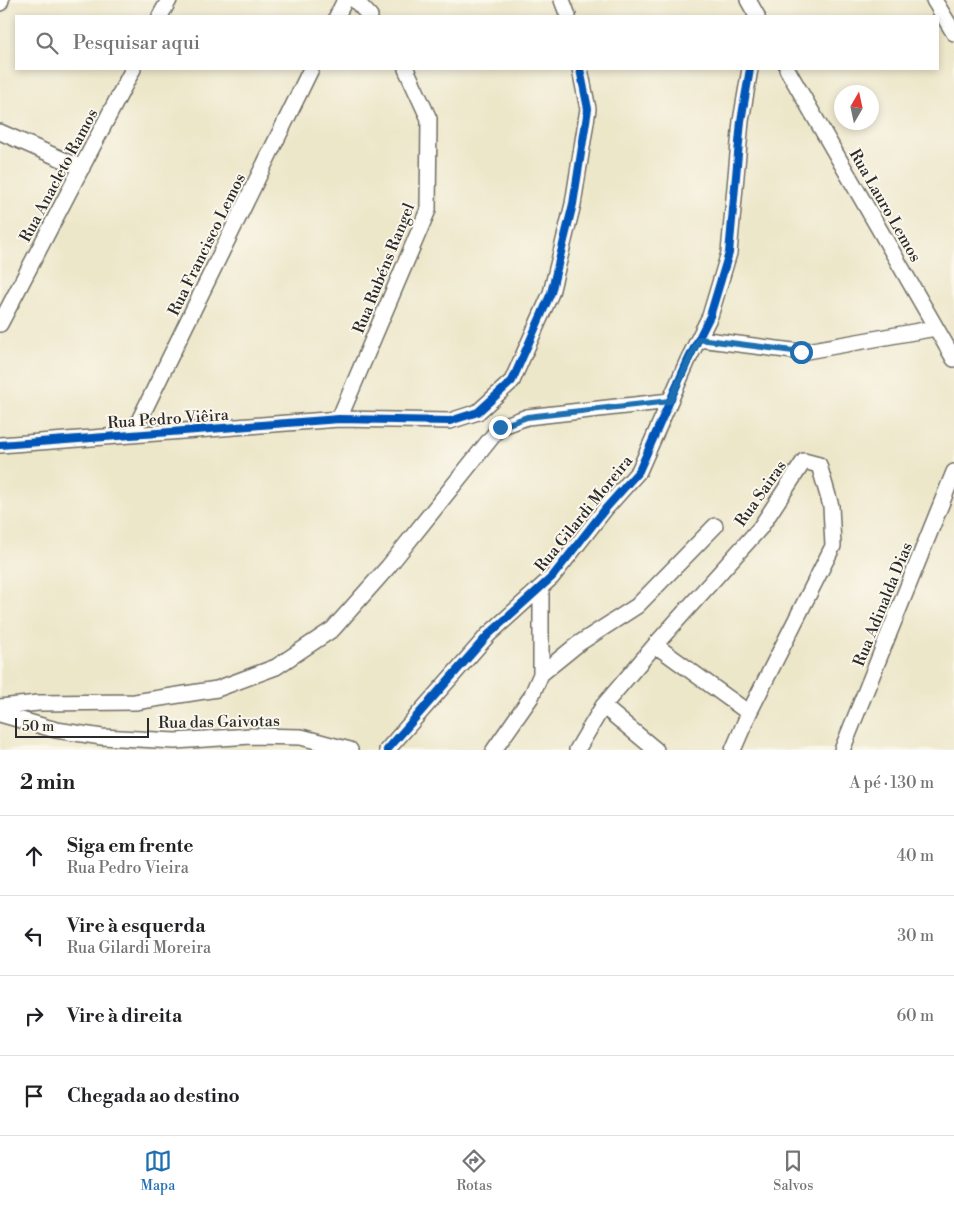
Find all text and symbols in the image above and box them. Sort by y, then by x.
search box [15,15,939,70]
icon: search [33,29,61,57]
text: Pesquisar aqui [73,31,200,55]
north arrow [834,85,879,130]
street label: Rua Anacleto Ramos [15,105,103,246]
street label: Rua Lauro Lemos [845,145,926,266]
street label: Rua Francisco Lemos [164,170,250,319]
street label: Rua Rubéns Rangel [349,200,419,336]
route start [790,341,813,364]
street label: Rua Pedro Viêira [107,405,230,433]
route end [489,416,512,439]
street label: Rua Gilardi Moreira [531,451,637,576]
street label: Rua Sairas [731,457,791,530]
street label: Rua Adinalda Dias [849,539,917,669]
street label: Rua das Gaivotas [158,711,280,733]
scale bar [15,715,149,738]
text: 50 m [22,718,54,736]
text: 2 min [20,770,75,796]
text: A pé · 130 m [850,773,934,793]
text: Siga em frente [67,834,194,858]
icon: ahead [20,842,48,870]
text: 40 m [897,846,934,866]
text: Rua Pedro Vieira [67,858,189,878]
text: Vire à esquerda [67,914,206,938]
icon: left [20,922,48,950]
text: 30 m [897,926,934,946]
text: Rua Gilardi Moreira [67,938,211,958]
icon: right [20,1002,48,1030]
text: Vire à direita [67,1004,182,1028]
text: 60 m [896,1006,934,1026]
icon: arrive [20,1082,48,1110]
text: Chegada ao destino [67,1084,240,1108]
tab: Mapa [141,1147,175,1195]
tab: Rotas [456,1147,492,1195]
tab: Salvos [773,1147,813,1195]

